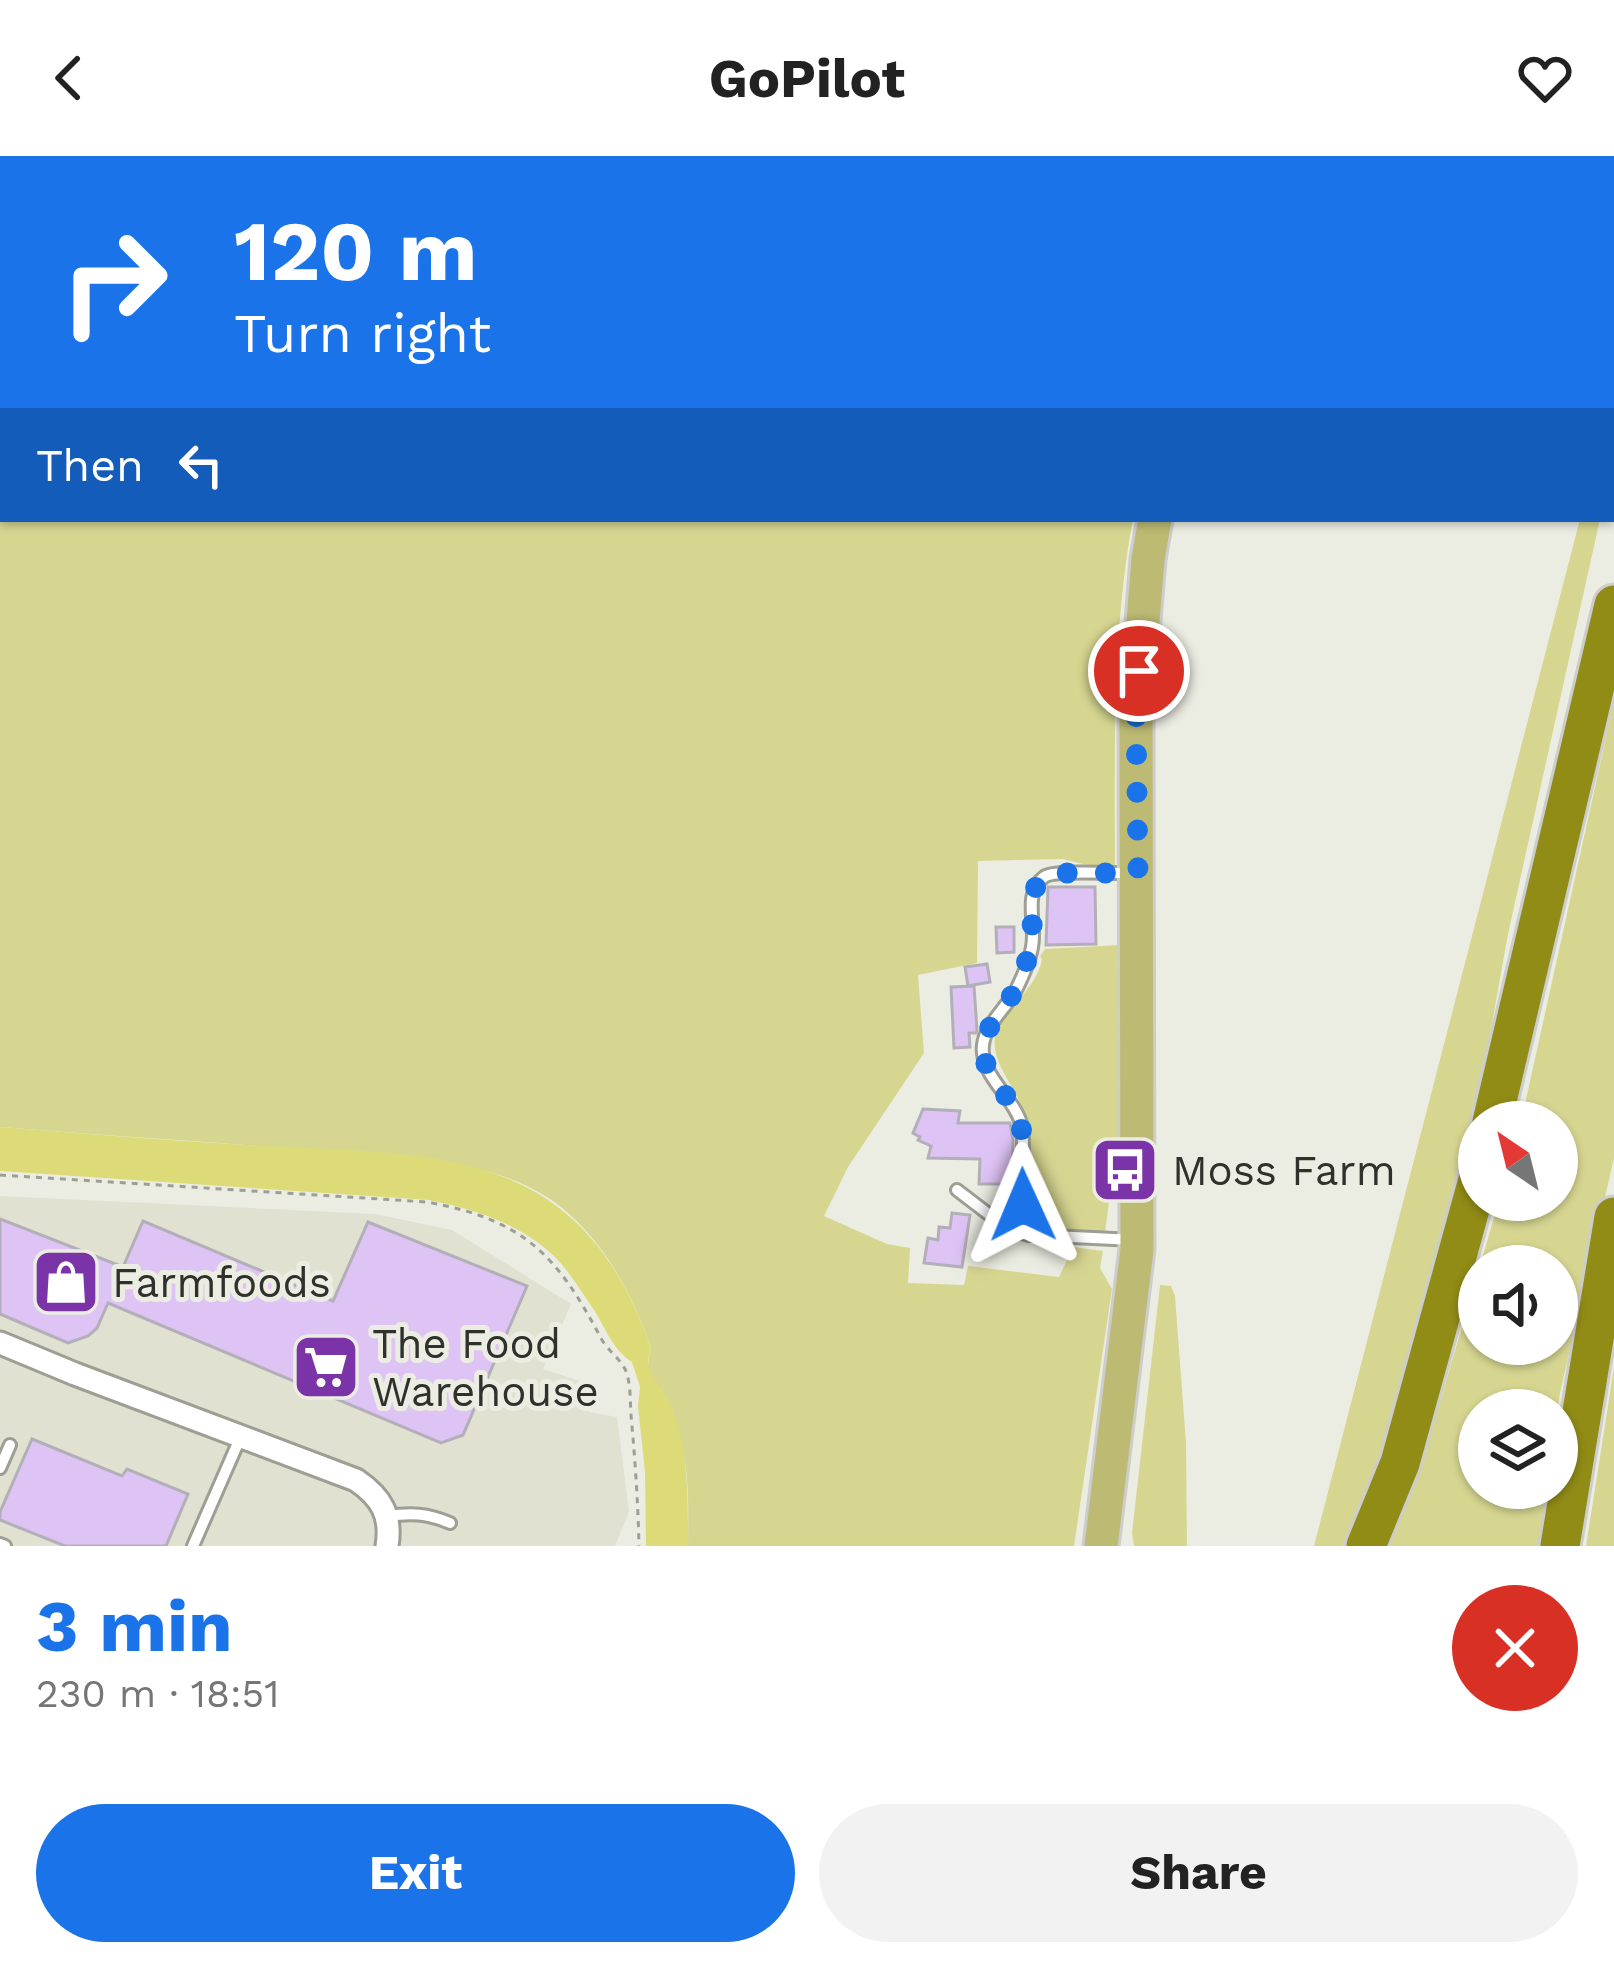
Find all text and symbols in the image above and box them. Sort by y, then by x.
icon: back [36,45,102,111]
icon: heart [1512,45,1578,111]
text: GoPilot [709,47,905,110]
text: 120 m [234,202,477,300]
icon: right [36,204,192,360]
text: Turn right [234,302,491,365]
icon: left [168,432,234,498]
text: Then [36,439,144,492]
pin [1088,620,1190,722]
icon: arrive [1106,638,1172,704]
north arrow [1458,1101,1578,1221]
map controls [1458,1101,1578,1509]
bus stop icon: Moss Farm [1090,1135,1160,1205]
position arrow [960,1142,1086,1268]
place label: Moss Farm [1172,1146,1396,1195]
button: sound [1458,1245,1578,1365]
shop icon: Farmfoods [31,1247,101,1317]
place label: Farmfoods [112,1258,331,1307]
place label: The Food Warehouse [372,1319,599,1416]
supermarket icon: The Food Warehouse [291,1332,361,1402]
button: layers [1458,1389,1578,1509]
text: 3 min [36,1584,233,1668]
button: close [1452,1585,1578,1711]
text: 230 m · 18:51 [36,1671,280,1716]
button: Exit [36,1804,795,1942]
button: Share [819,1804,1578,1942]

